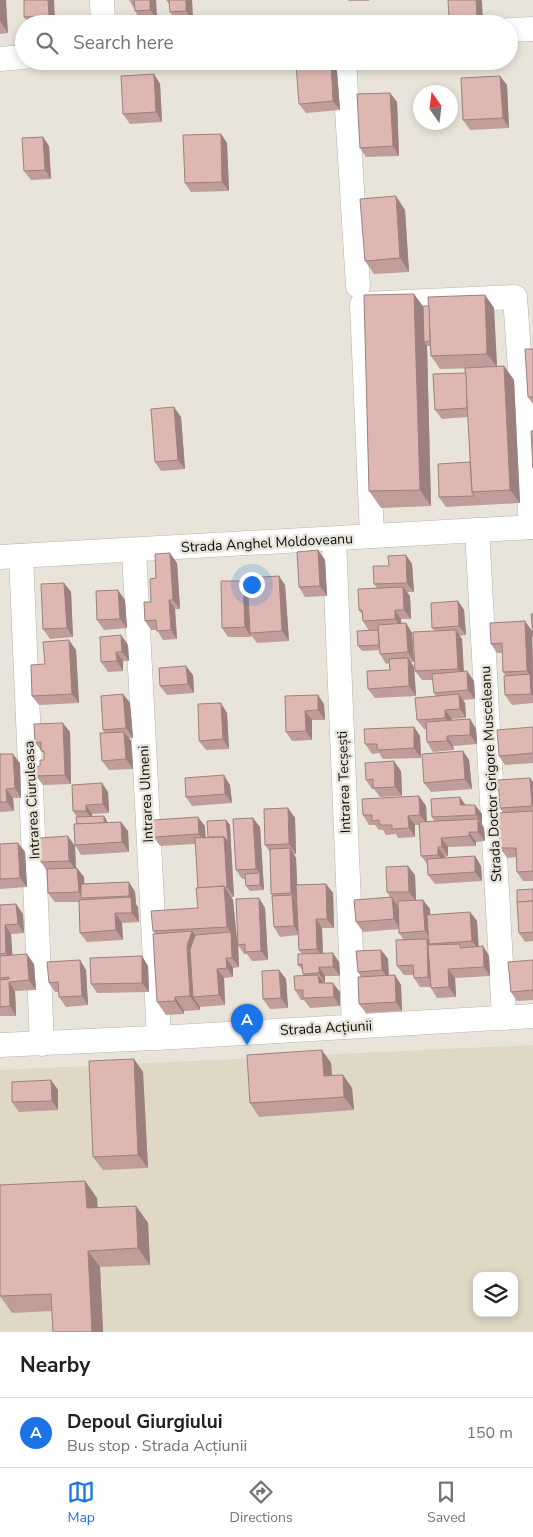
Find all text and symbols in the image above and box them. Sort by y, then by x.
search box [15,15,518,70]
icon: search [33,29,61,57]
text: Search here [73,30,174,56]
north arrow [413,85,458,130]
street label: Strada Anghel Moldoveanu [181,529,353,557]
your location [239,572,265,598]
street label: Strada Doctor Grigore Musceleanu [476,665,506,883]
street label: Intrarea Tecșești [333,730,355,834]
street label: Intrarea Ciuruleasa [19,740,45,860]
street label: Intrarea Ulmeni [134,745,158,843]
pin: A [231,1004,263,1045]
street label: Strada Acțiunii [280,1016,372,1040]
map controls [473,1272,518,1317]
button: layers [473,1272,518,1317]
text: Nearby [20,1351,90,1379]
text: Depoul Giurgiului [67,1409,223,1435]
text: A [30,1422,42,1444]
text: 150 m [466,1422,513,1444]
text: Bus stop · Strada Acțiunii [67,1435,247,1457]
tab: Map [67,1478,95,1527]
tab: Directions [230,1478,293,1527]
tab: Saved [427,1478,466,1527]

